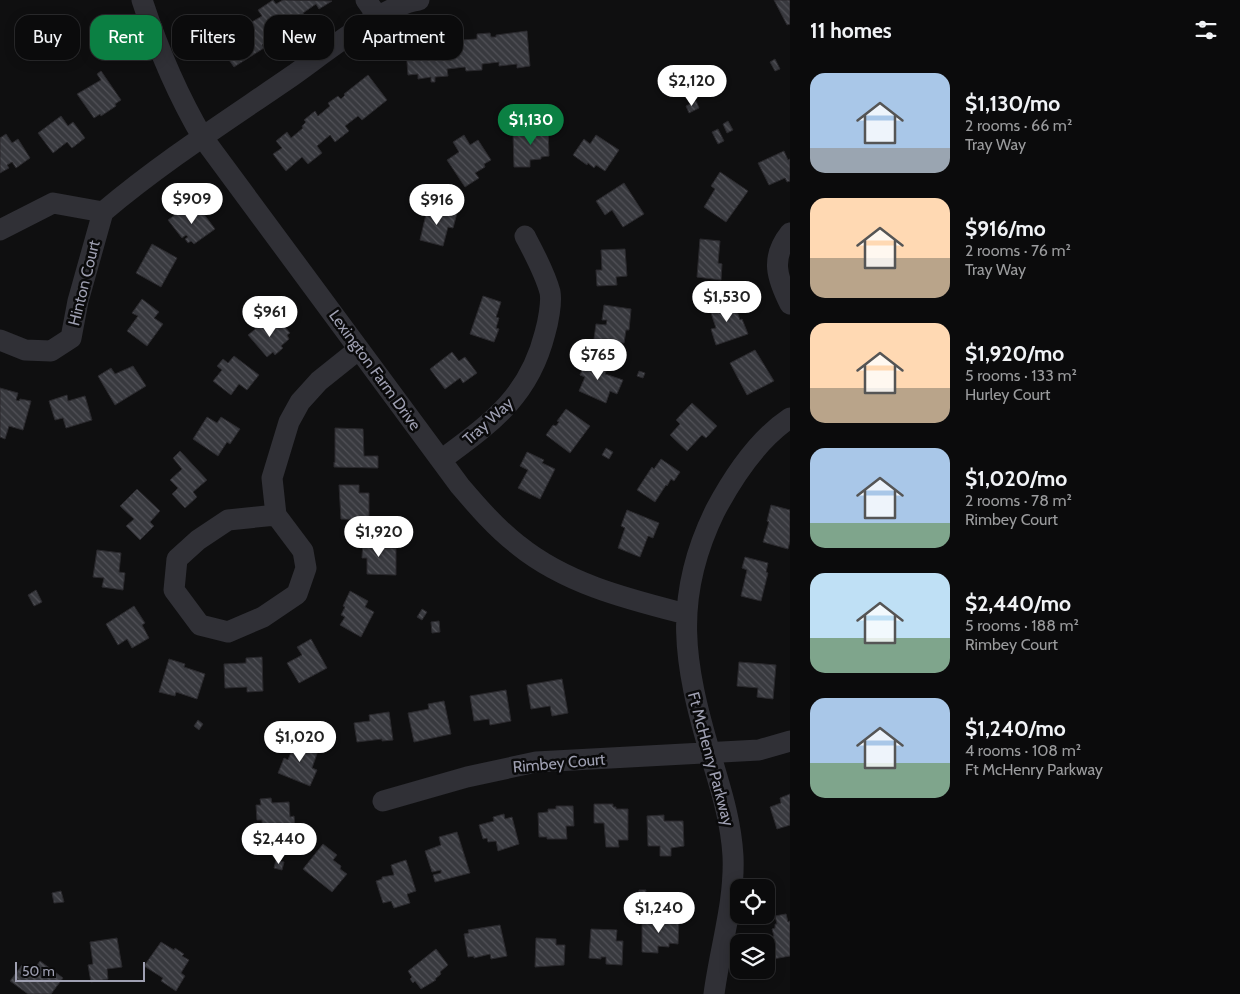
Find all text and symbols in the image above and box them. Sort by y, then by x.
chip: Buy [15,15,80,60]
chip: Rent [90,15,162,60]
chip: Filters [172,15,254,60]
chip: New [264,15,334,60]
chip: Apartment [344,15,463,60]
icon: filters [1192,16,1220,44]
text: 11 homes [810,18,892,43]
pin: $2,120 [651,64,733,107]
text: $2,120 [669,71,715,90]
text: $1,130/mo [965,91,1060,116]
icon: home [850,93,910,153]
pin: $1,130 [490,104,572,146]
text: $1,130 [509,110,553,129]
text: 2 rooms · 66 m² [965,116,1072,135]
text: Tray Way [965,135,1026,154]
pin: $909 [162,182,222,225]
pin: $916 [407,184,467,226]
text: $909 [173,189,211,208]
text: $916 [420,190,454,209]
text: $916/mo [965,216,1046,241]
icon: home [850,218,910,278]
street label: Hinton Court [64,238,104,328]
text: 2 rooms · 76 m² [965,241,1071,260]
text: Tray Way [965,260,1026,279]
pin: $1,530 [686,280,768,323]
text: $1,530 [703,287,751,306]
pin: $961 [240,296,300,338]
text: $961 [253,302,287,321]
street label: Lexington Farm Drive [325,306,425,434]
pin: $765 [568,338,628,381]
text: $1,920/mo [965,341,1064,366]
icon: home [850,343,910,403]
text: $765 [581,345,615,364]
text: 5 rooms · 133 m² [965,366,1077,385]
text: Hurley Court [965,385,1050,404]
street label: Tray Way [459,394,517,448]
text: $1,020/mo [965,466,1067,491]
icon: home [850,468,910,528]
text: 2 rooms · 78 m² [965,491,1072,510]
text: Rimbey Court [965,510,1058,529]
pin: $1,920 [338,516,420,558]
text: $1,920 [355,522,403,541]
text: $2,440/mo [965,591,1071,616]
icon: home [850,593,910,653]
text: 5 rooms · 188 m² [965,616,1079,635]
text: Rimbey Court [965,635,1058,654]
street label: Ft McHenry Parkway [684,690,738,828]
text: $1,240/mo [965,716,1066,741]
icon: home [850,718,910,778]
pin: $1,020 [259,720,341,763]
text: $1,020 [275,727,325,746]
text: 4 rooms · 108 m² [965,741,1081,760]
street label: Rimbey Court [512,749,607,777]
text: Ft McHenry Parkway [965,760,1103,779]
pin: $2,440 [238,822,320,865]
text: $2,440 [253,829,305,848]
map controls [730,879,775,979]
button: locate [730,879,775,924]
pin: $1,240 [618,892,700,934]
text: $1,240 [635,898,683,917]
button: layers [730,934,775,979]
scale bar [15,959,145,982]
text: 50 m [22,962,55,980]

